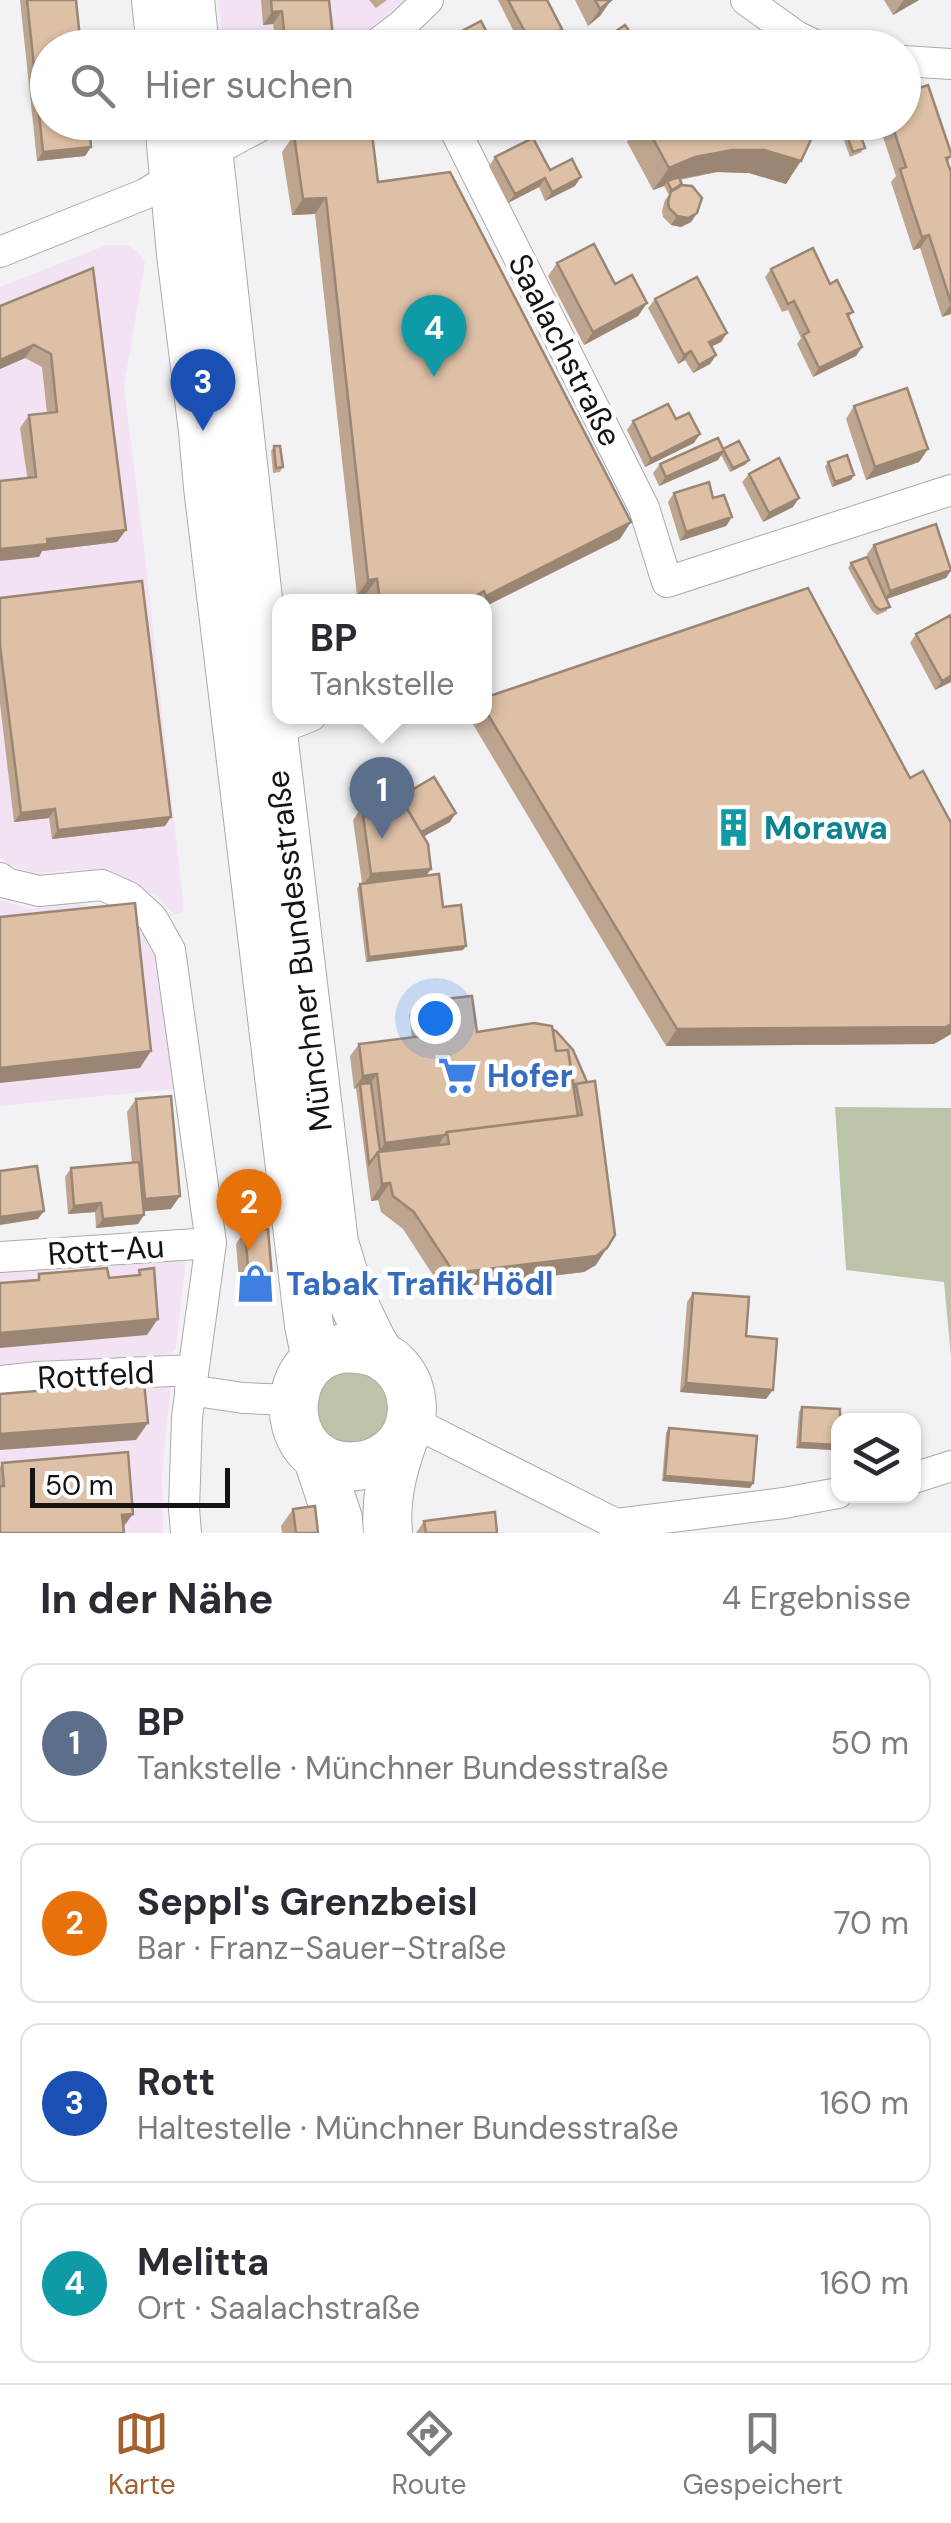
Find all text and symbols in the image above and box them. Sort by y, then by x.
search box [30,30,921,140]
icon: search [65,58,120,113]
text: Hier suchen [145,60,354,110]
street label: Saalachstraße [498,247,632,453]
pin: 4 [402,294,466,377]
pin: 3 [170,348,236,431]
popup [272,594,492,724]
text: BP [310,613,357,663]
text: Tankstelle [310,663,454,705]
pin: 1 [350,756,414,839]
street label: Münchner Bundesstraße [256,768,342,1134]
building icon: Morawa [713,807,755,849]
place label: Morawa [764,807,888,849]
your location [410,993,461,1044]
supermarket icon: Hofer [436,1055,478,1097]
place label: Hofer [487,1055,573,1097]
pin: 2 [216,1168,282,1251]
street label: Rott-Au [46,1225,166,1275]
shop icon: Tabak Trafik Hödl [235,1263,277,1305]
place label: Tabak Trafik Hödl [286,1263,554,1305]
street label: Rottfeld [36,1351,156,1399]
map controls [831,1413,921,1503]
button: layers [831,1413,921,1503]
scale bar [30,1463,230,1508]
text: 50 m [45,1467,114,1504]
text: In der Nähe [40,1571,274,1626]
text: 4 Ergebnisse [722,1577,911,1619]
text: BP [137,1697,185,1747]
text: 1 [69,1722,80,1764]
text: 50 m [831,1722,909,1764]
text: Tankstelle · Münchner Bundesstraße [137,1747,669,1789]
text: Seppl's Grenzbeisl [137,1877,478,1927]
text: 2 [65,1902,84,1944]
text: 70 m [833,1902,909,1944]
text: Bar · Franz-Sauer-Straße [137,1927,506,1969]
text: Rott [137,2057,215,2107]
text: 3 [65,2082,84,2124]
text: 160 m [820,2082,909,2124]
text: Haltestelle · Münchner Bundesstraße [137,2107,679,2149]
text: Melitta [137,2237,269,2287]
text: 4 [64,2262,85,2304]
text: 160 m [820,2262,909,2304]
text: Ort · Saalachstraße [137,2287,420,2329]
tab: Karte [108,2406,176,2503]
tab: Route [392,2406,467,2503]
tab: Gespeichert [682,2406,843,2503]

